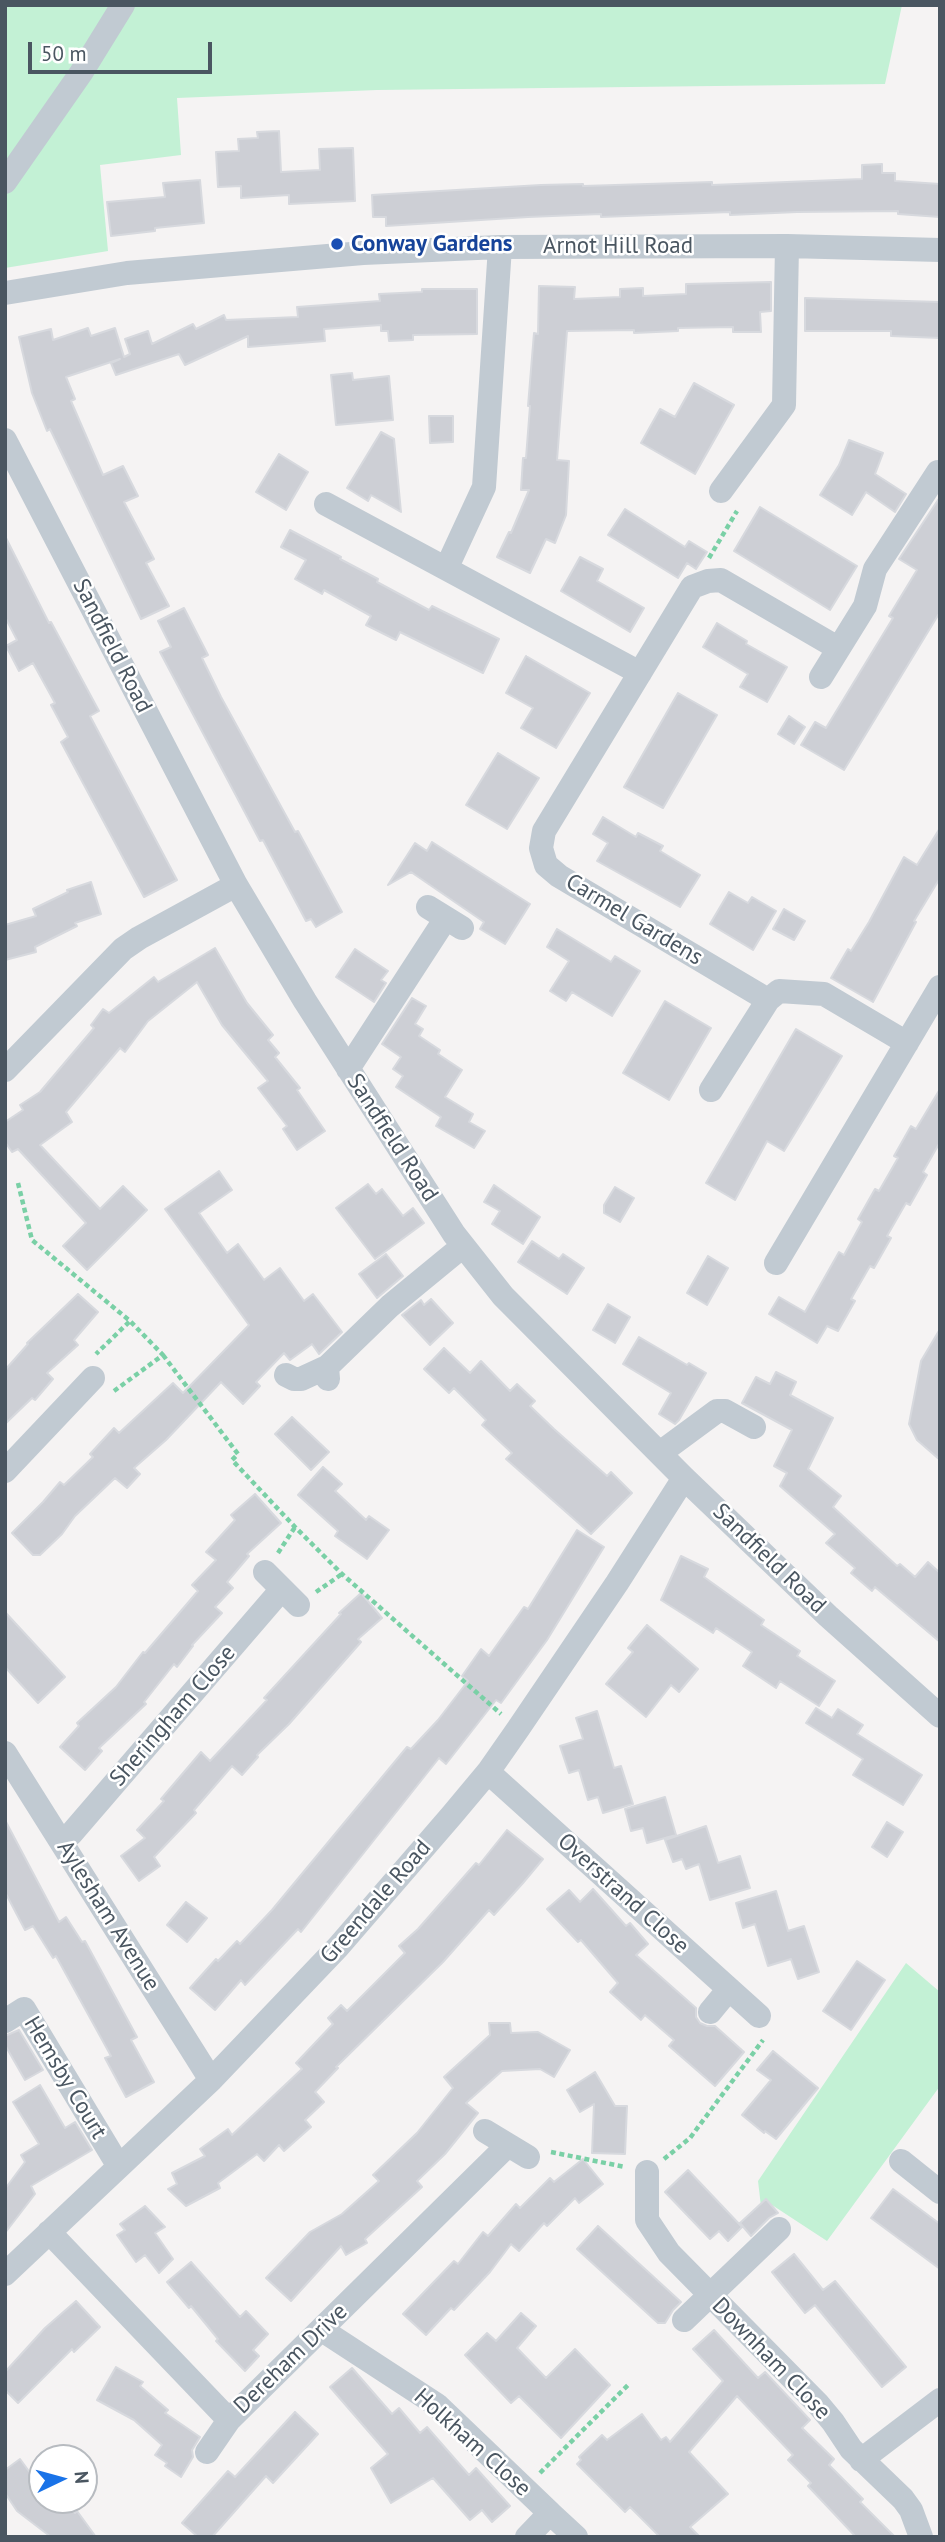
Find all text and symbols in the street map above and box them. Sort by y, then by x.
scale bar [32,28,215,72]
text: 50 m [41,40,87,67]
place label: Conway Gardens [351,230,513,258]
street label: Arnot Hill Road [543,232,693,260]
marker: Conway Gardens [329,236,345,252]
street label: Sandfield Road [66,574,158,718]
street label: Carmel Gardens [561,868,707,972]
street label: Sandfield Road [341,1069,443,1207]
street label: Sandfield Road [707,1498,831,1620]
street label: Sheringham Close [104,1640,242,1792]
street label: Overstrand Close [552,1828,694,1960]
street label: Greendale Road [315,1835,437,1969]
street label: Aylesham Avenue [51,1836,165,1996]
street label: Hemsby Court [18,2012,112,2144]
street label: Downham Close [706,2292,836,2426]
street label: Dereham Drive [229,2298,353,2420]
street label: Holkham Close [408,2383,536,2503]
north arrow [28,2444,98,2514]
text: N [69,2470,94,2485]

